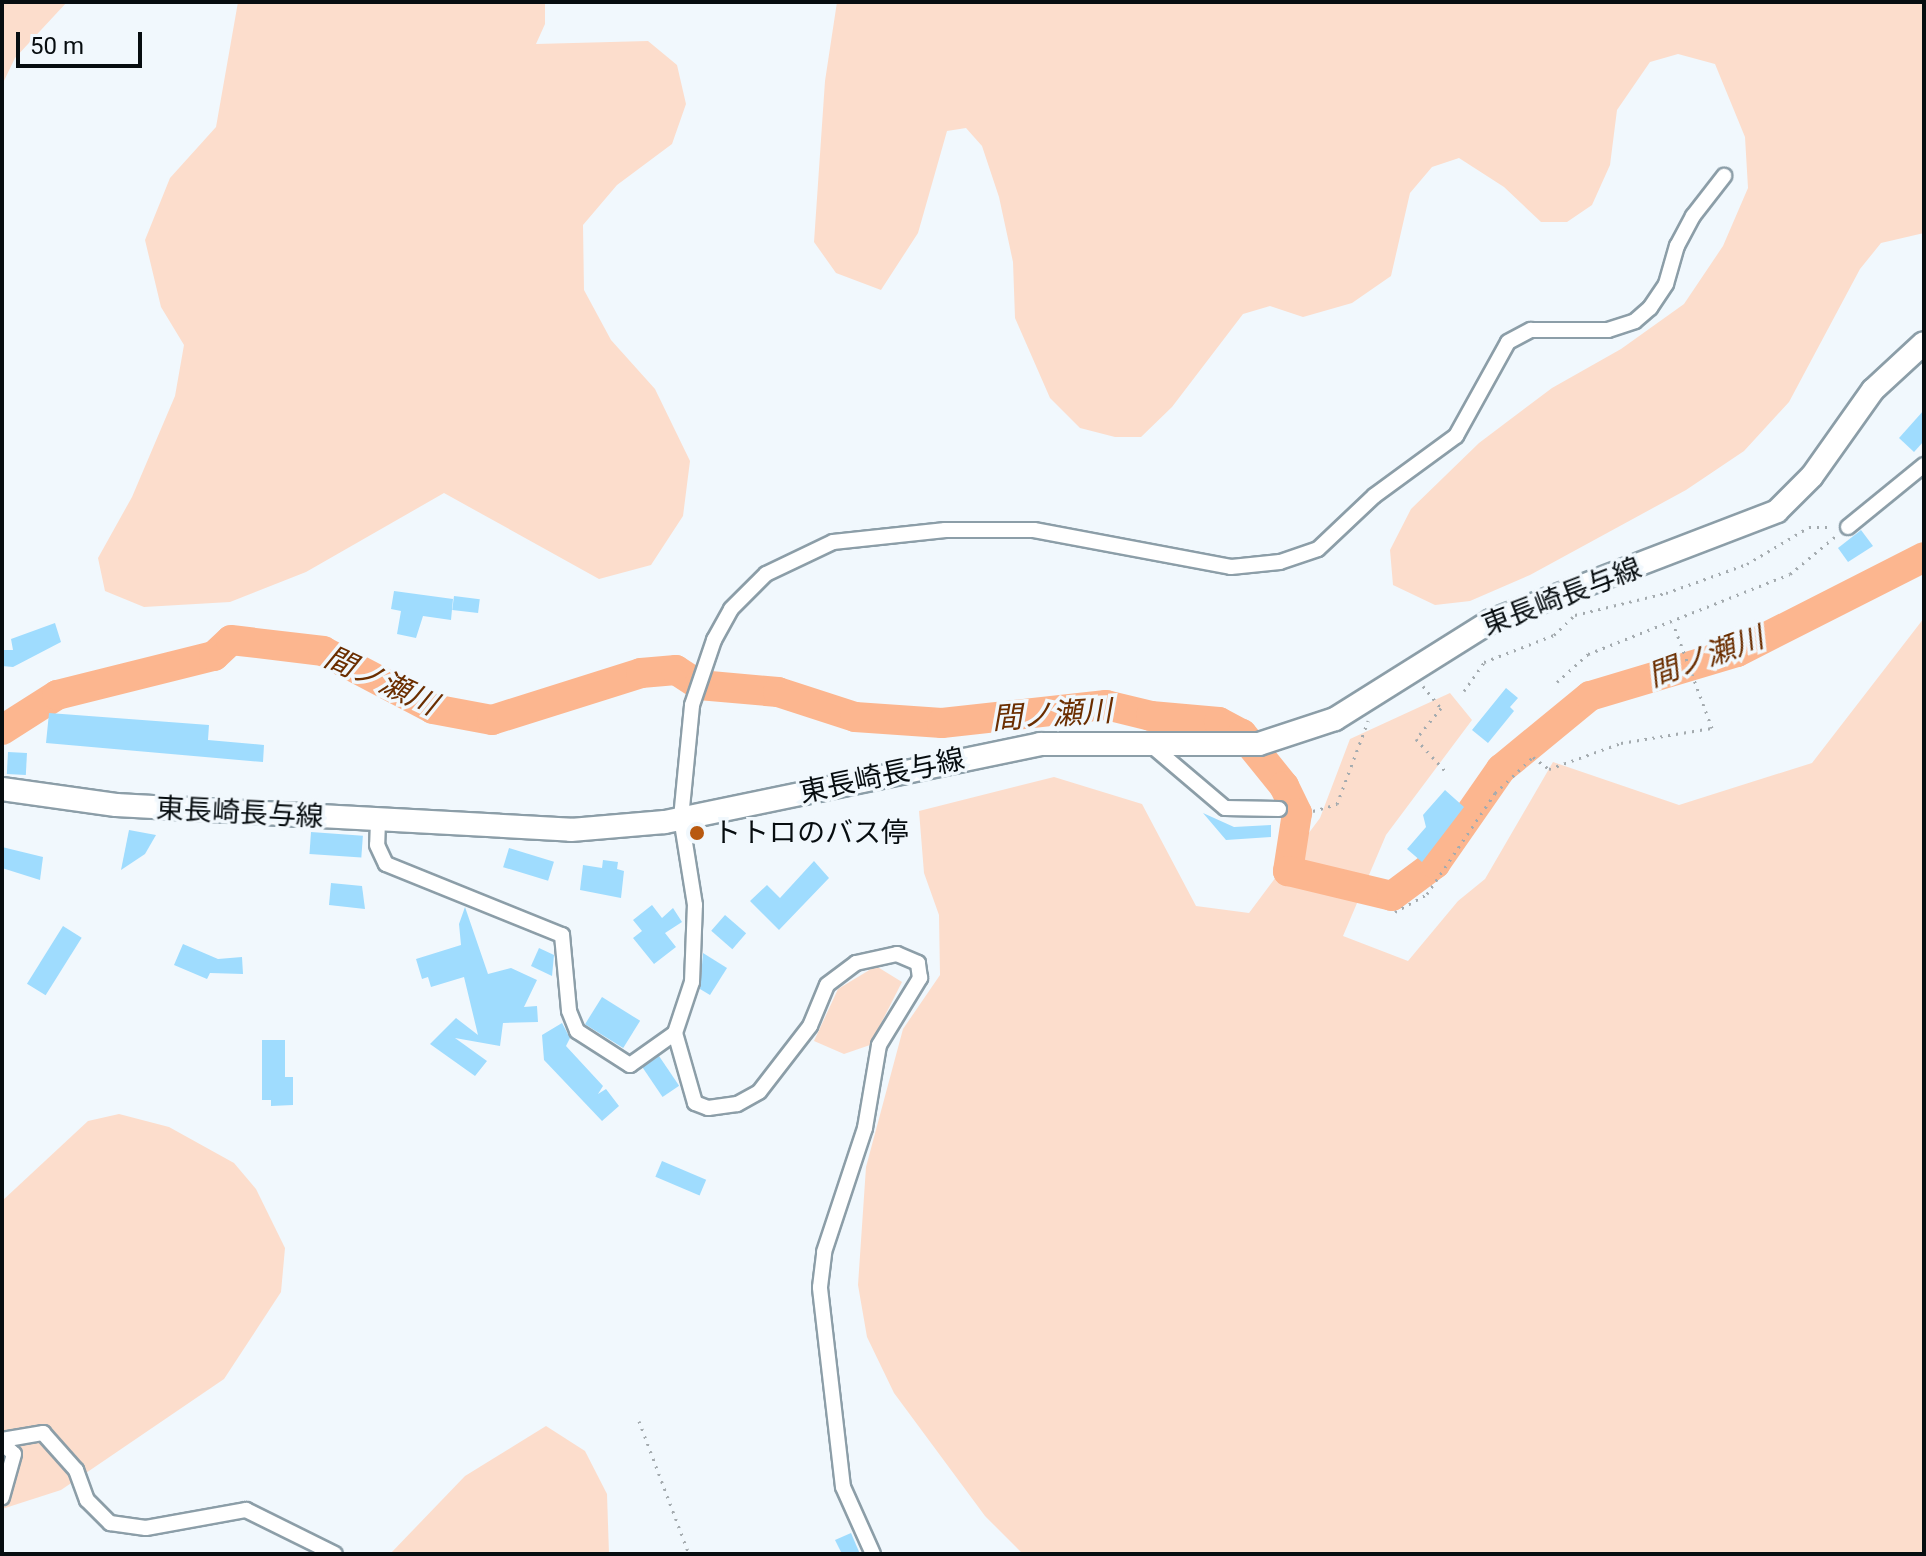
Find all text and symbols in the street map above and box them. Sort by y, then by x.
scale bar [20,16,146,66]
text: 50 m [30,32,84,60]
street label: 東長崎長与線 [1478,551,1646,643]
water label: 間ノ瀬川 [1643,620,1769,694]
water label: 間ノ瀬川 [319,639,443,723]
water label: 間ノ瀬川 [991,693,1113,737]
street label: 東長崎長与線 [796,742,968,810]
street label: 東長崎長与線 [155,792,325,834]
place label: トトロのバス停 [713,816,909,850]
marker: トトロのバス停 [688,824,706,842]

